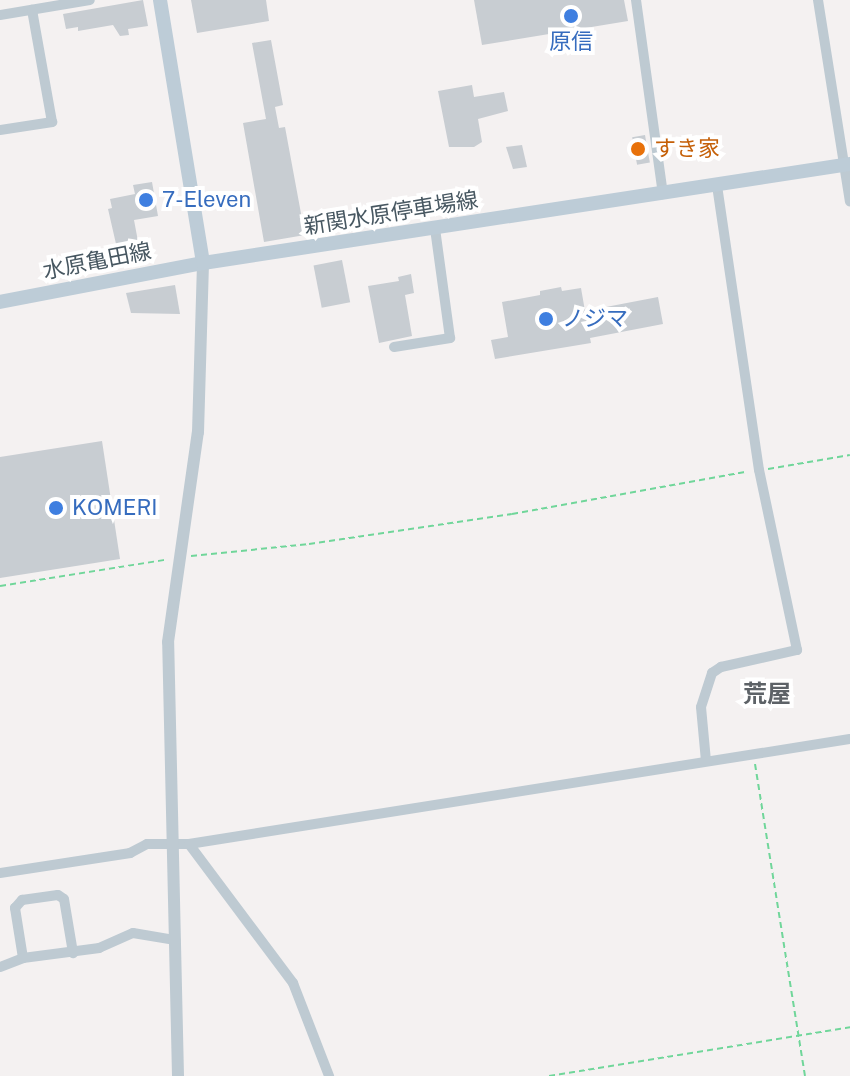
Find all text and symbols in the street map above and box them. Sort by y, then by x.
marker: 原信 [562,7,580,25]
place label: 原信 [549,29,593,55]
place label: すき家 [654,136,720,162]
marker: すき家 [629,140,647,158]
street label: 新関水原停車場線 [302,186,480,240]
place label: 7-Eleven [162,187,251,213]
marker: 7-Eleven [137,191,155,209]
street label: 水原亀田線 [40,238,154,284]
place label: ノジマ [562,306,628,332]
marker: ノジマ [537,310,555,328]
place label: KOMERI [72,495,158,521]
marker: KOMERI [47,499,65,517]
district label: 荒屋 [743,680,791,708]

